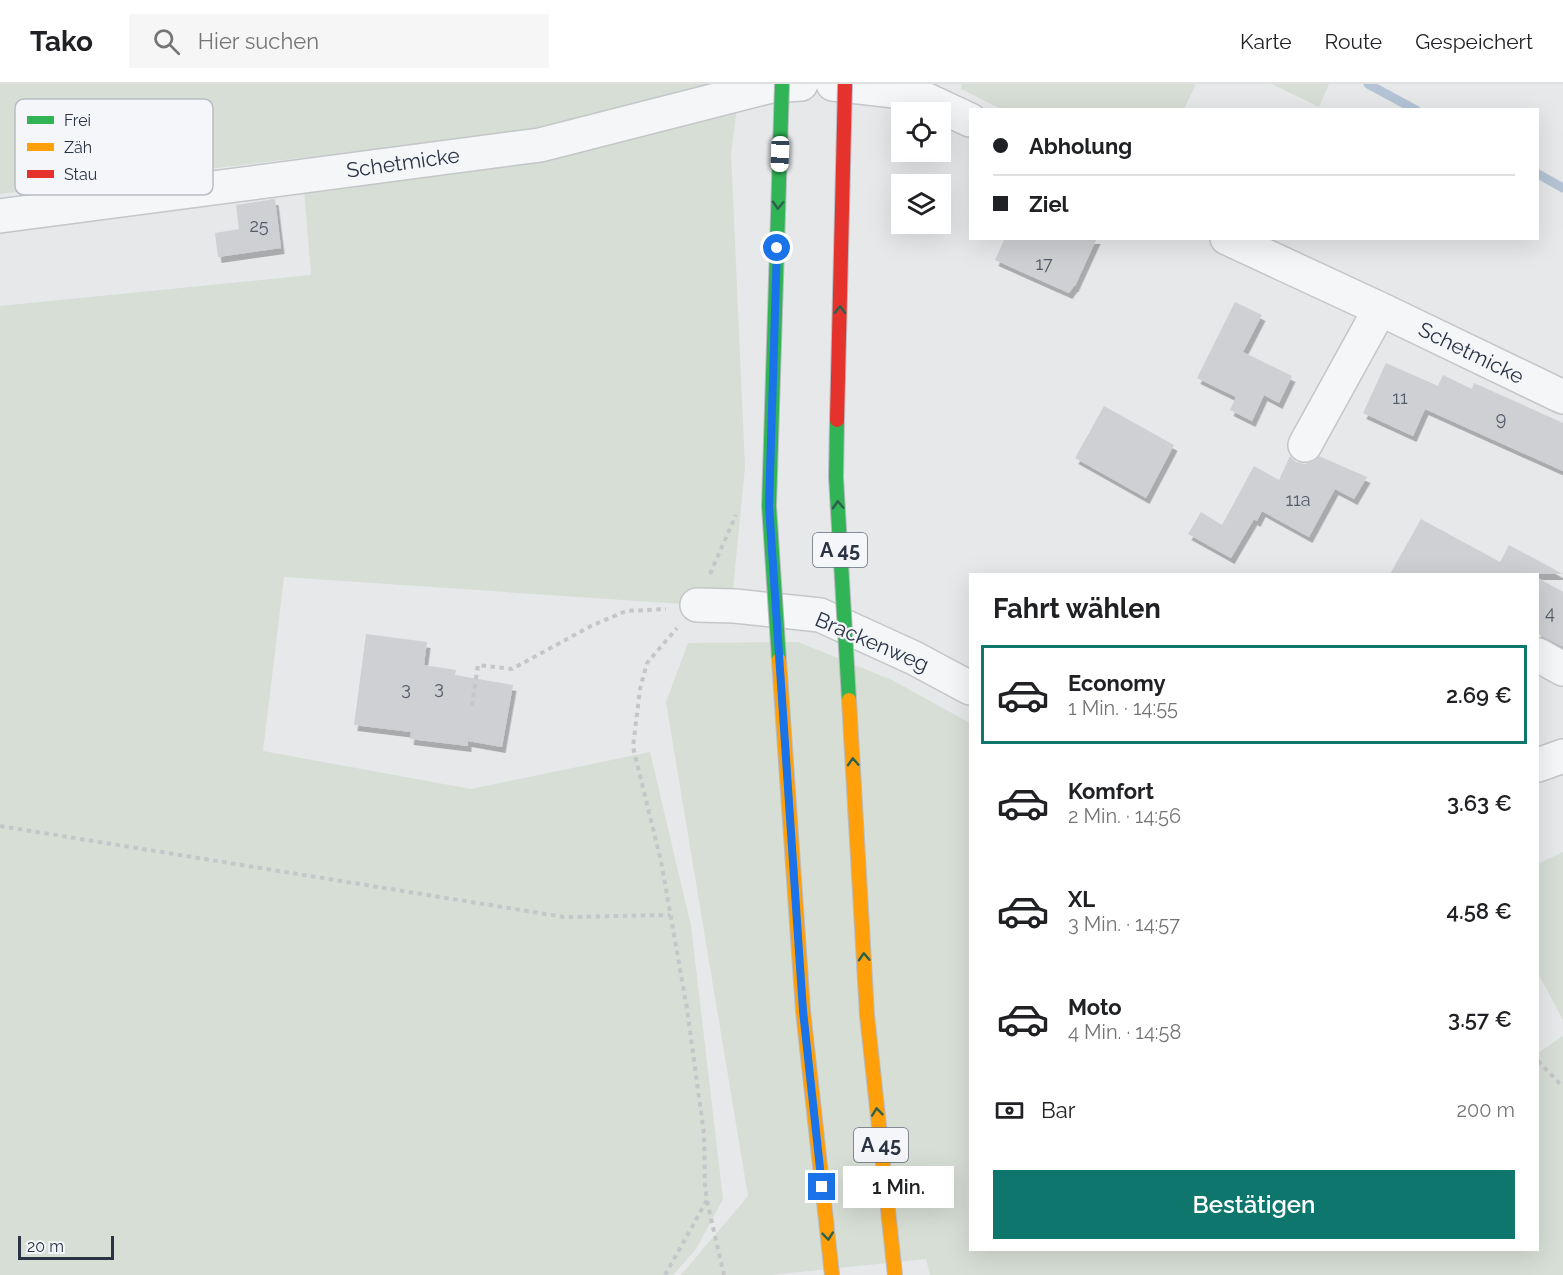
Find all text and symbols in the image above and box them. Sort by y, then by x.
search box [129,14,549,68]
text: Tako [30,25,93,58]
icon: search [150,25,183,58]
text: Hier suchen [198,28,319,54]
text: Karte [1240,29,1292,54]
text: Route [1325,29,1382,54]
text: Gespeichert [1415,29,1533,54]
legend [15,99,213,195]
map controls [891,102,951,234]
button: locate [891,102,951,162]
text: Frei [64,111,91,130]
text: Abholung [1029,133,1132,159]
car [770,136,790,172]
text: Zäh [64,138,92,157]
street label: Schetmicke [345,142,461,183]
text: Stau [64,165,97,184]
button: layers [891,174,951,234]
text: Ziel [1029,191,1069,217]
one-way arrow [772,201,785,210]
house number: 25 [249,215,269,236]
route start [763,234,790,261]
house number: 17 [1035,253,1053,274]
one-way arrow [833,305,846,314]
street label: Schetmicke [1414,316,1528,389]
house number: 11 [1392,387,1408,408]
house number: 9 [1496,408,1506,429]
house number: 11a [1285,489,1311,510]
one-way arrow [831,500,844,509]
road number: A 45 [813,533,867,567]
text: Fahrt wählen [993,593,1161,624]
house number: 4 [1545,602,1555,623]
street label: Brackenweg [812,606,933,677]
icon: car [996,668,1050,722]
text: Economy [1068,670,1166,696]
house number: 3 [434,677,444,698]
house number: 3 [401,678,411,699]
text: 2.69 € [1446,682,1512,708]
text: 1 Min. · 14:55 [1068,696,1178,720]
one-way arrow [846,758,859,767]
icon: car [996,776,1050,830]
text: Komfort [1068,778,1154,804]
text: 3.63 € [1447,790,1512,816]
text: 2 Min. · 14:56 [1068,804,1181,828]
icon: car [996,884,1050,938]
text: XL [1068,886,1095,912]
text: 4.58 € [1447,898,1512,924]
text: 3 Min. · 14:57 [1068,912,1180,936]
one-way arrow [857,952,870,961]
icon: car [996,992,1050,1046]
text: Moto [1068,994,1122,1020]
text: 3.57 € [1448,1006,1512,1032]
text: 4 Min. · 14:58 [1068,1020,1181,1044]
icon: cash [993,1094,1026,1127]
text: Bar [1041,1097,1075,1123]
text: 200 m [1457,1098,1515,1122]
one-way arrow [871,1108,884,1117]
road number: A 45 [854,1128,908,1162]
callout: 1 Min. [843,1166,954,1208]
button: Bestätigen [993,1170,1515,1239]
route end [808,1173,835,1200]
text: 1 Min. [872,1175,925,1199]
one-way arrow [821,1232,833,1241]
scale bar [18,1233,114,1260]
text: 20 m [27,1237,64,1256]

